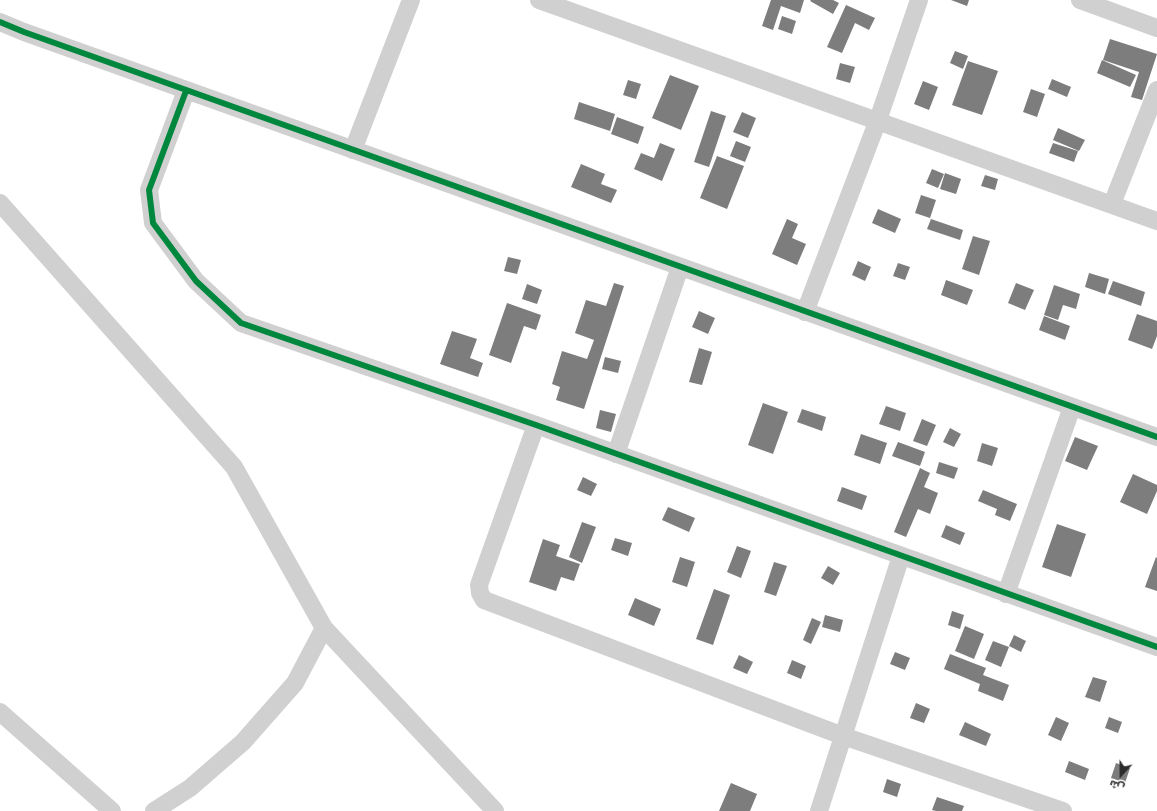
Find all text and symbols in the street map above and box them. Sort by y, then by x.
north arrow [1101,755,1141,795]
text: ش [1107,776,1127,796]

